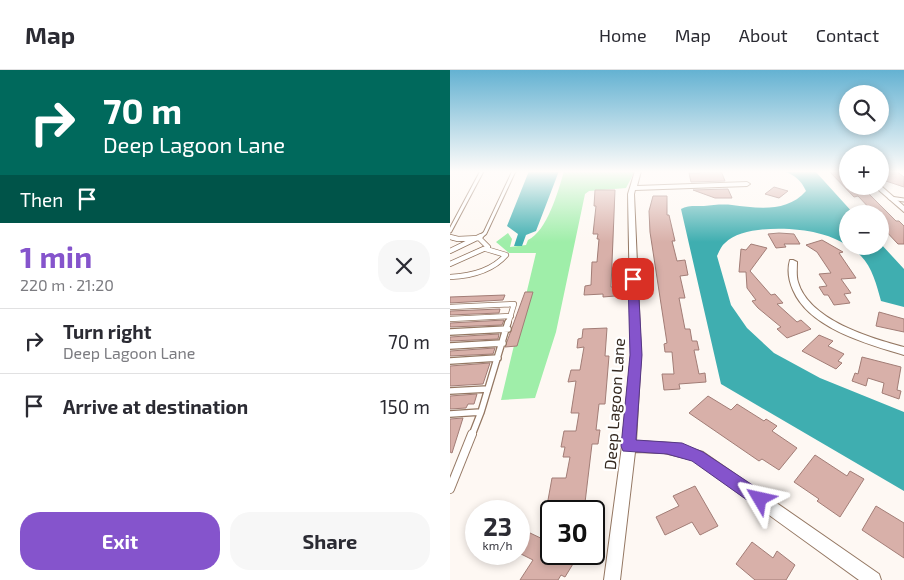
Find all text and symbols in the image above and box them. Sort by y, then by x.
text: Map [25,20,75,49]
text: Home [599,24,647,46]
text: Map [675,24,711,46]
text: About [739,24,788,46]
text: Contact [816,24,879,46]
map controls [839,85,889,255]
button: search [839,85,889,135]
text: 70 m [103,89,182,131]
icon: right [20,90,85,155]
text: Deep Lagoon Lane [103,131,285,157]
button: + [839,145,889,195]
icon: arrive [73,185,101,213]
text: Then [20,188,63,211]
button: − [839,205,889,255]
text: 1 min [20,238,92,274]
button: close [378,240,430,292]
pin [612,258,654,300]
icon: arrive [619,265,647,293]
text: 220 m · 21:20 [20,275,114,294]
text: Turn right [63,320,151,343]
icon: right [20,327,48,355]
text: 70 m [388,330,430,353]
street label: Deep Lagoon Lane [600,337,628,471]
text: Deep Lagoon Lane [63,343,195,362]
icon: arrive [20,392,48,420]
text: Arrive at destination [63,395,248,418]
text: 150 m [380,395,430,418]
position arrow [733,472,785,524]
speed limit sign: 30 [540,500,605,565]
text: 23 [483,511,512,541]
button: Exit [20,512,220,570]
button: Share [230,512,430,570]
text: km/h [483,538,512,552]

